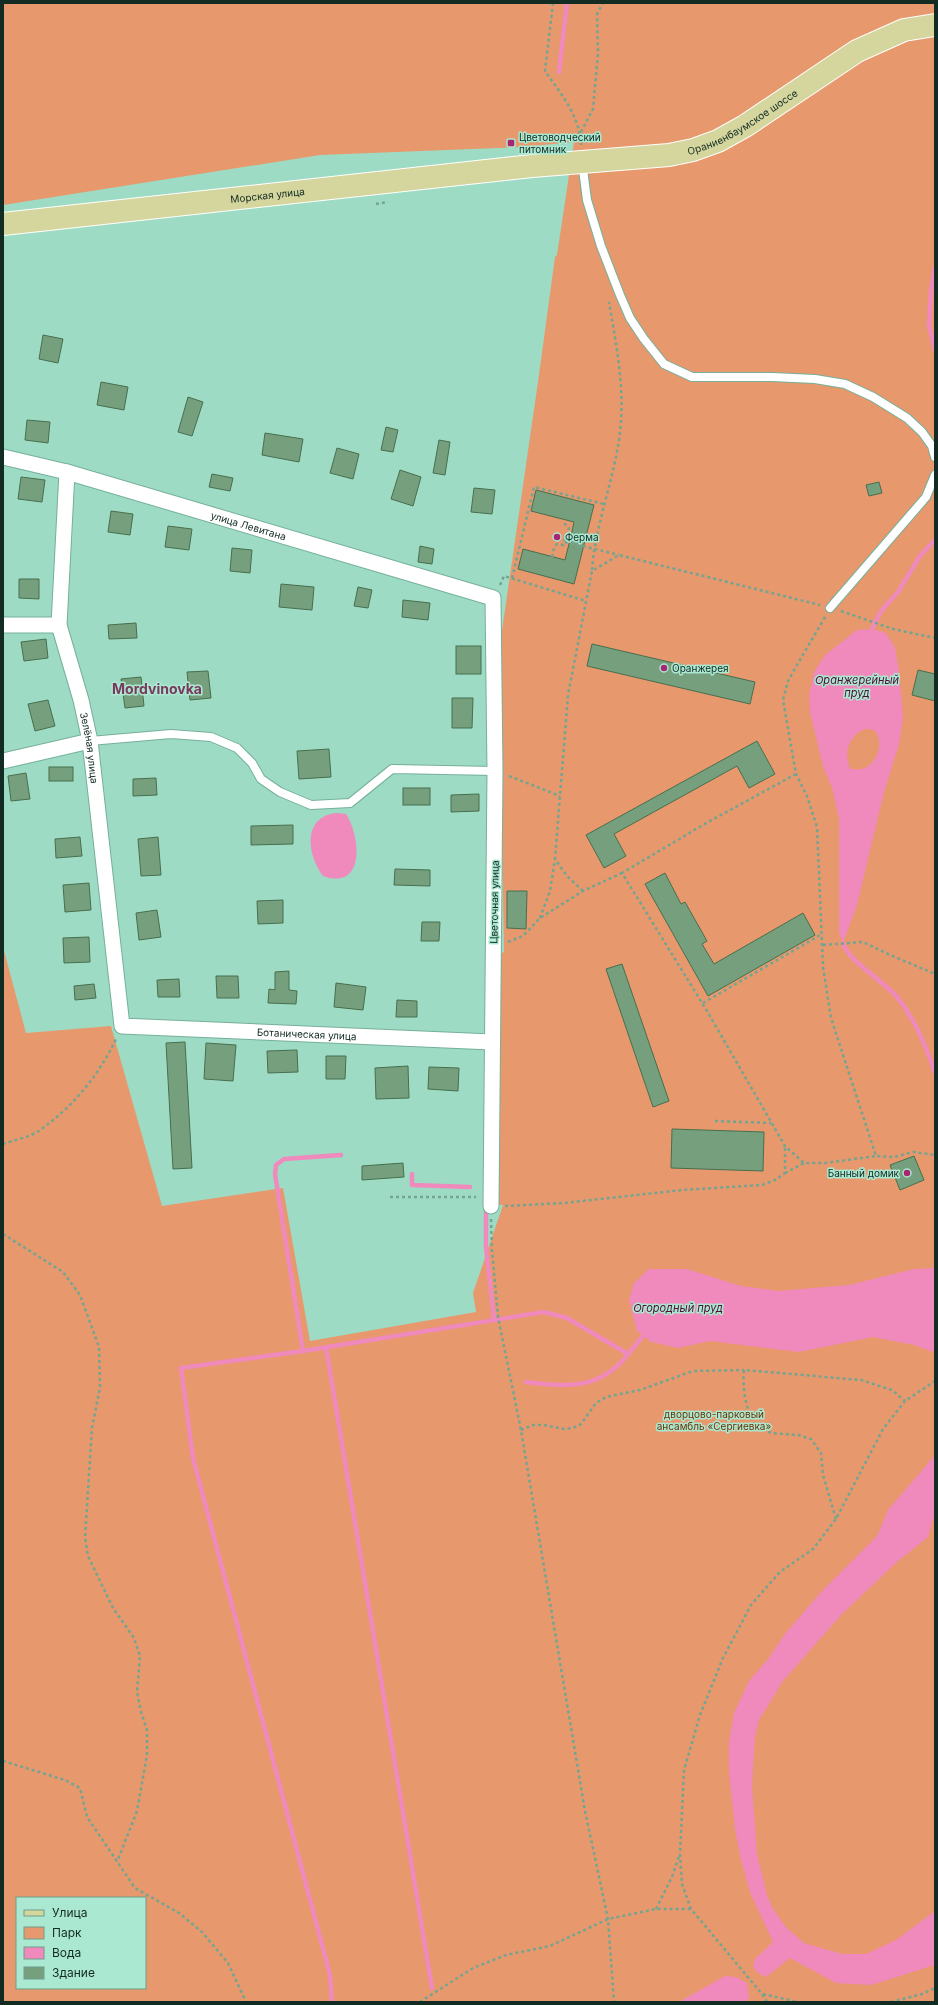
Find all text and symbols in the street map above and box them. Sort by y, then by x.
street label: Ораниенбаумское шоссе [686,86,800,157]
place label: Цветоводческий питомник [519,131,601,155]
marker: Цветоводческий питомник [506,138,516,148]
street label: Морская улица [230,185,305,205]
street label: улица Левитана [209,509,288,543]
place label: Ферма [565,531,599,543]
marker: Ферма [552,532,562,542]
place label: Оранжерея [672,662,729,674]
marker: Оранжерея [659,663,669,673]
water label: Оранжерейный пруд [815,673,900,700]
district label: Mordvinovka [112,680,202,697]
street label: Зелёная улица [78,711,101,784]
street label: Цветочная улица [487,860,501,944]
street label: Ботаническая улица [257,1026,357,1042]
place label: Банный домик [828,1167,900,1179]
marker: Банный домик [902,1168,912,1178]
water label: Огородный пруд [633,1301,723,1315]
park label: дворцово-парковый ансамбль «Сергиевка» [657,1408,771,1432]
legend [16,1897,146,1989]
text: Улица [52,1905,87,1920]
text: Парк [52,1925,82,1940]
text: Вода [52,1945,81,1960]
text: Здание [52,1965,95,1980]

